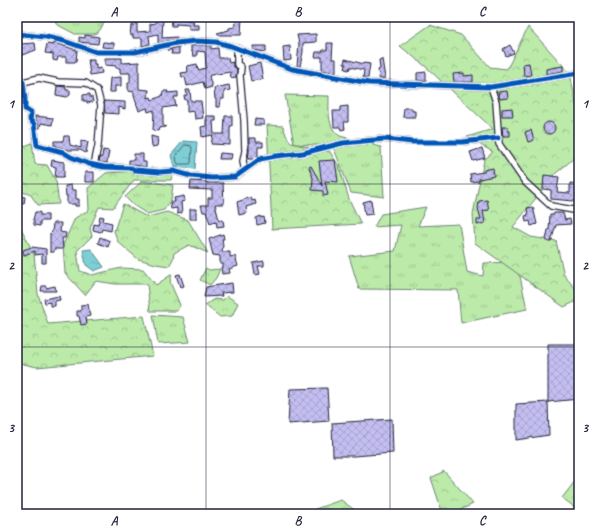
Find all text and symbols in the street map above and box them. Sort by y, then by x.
text: A [111,4,119,20]
text: B [295,4,303,20]
text: C [479,4,487,20]
text: 1 [8,96,16,112]
text: 1 [582,96,590,112]
text: 2 [8,258,15,274]
text: 2 [582,258,589,274]
text: 3 [8,420,15,436]
text: 3 [582,420,589,436]
text: A [111,513,119,529]
text: B [295,513,303,529]
text: C [479,513,487,529]

